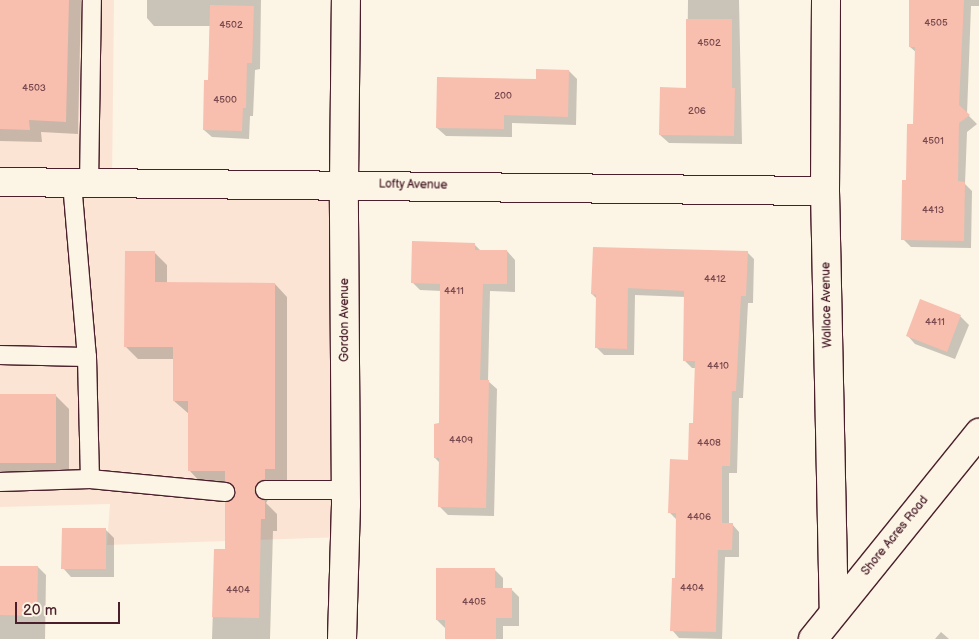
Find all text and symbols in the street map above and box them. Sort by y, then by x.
house number: 4505 [924,18,948,30]
house number: 4502 [219,20,243,32]
house number: 4502 [697,38,721,50]
house number: 4503 [22,83,46,95]
house number: 200 [494,91,512,103]
house number: 4500 [213,95,237,107]
house number: 206 [688,106,706,118]
house number: 4501 [922,136,944,148]
street label: Lofty Avenue [378,177,448,193]
house number: 4413 [922,205,944,217]
street label: Wallace Avenue [819,262,835,348]
house number: 4412 [704,274,726,286]
street label: Gordon Avenue [338,278,352,362]
house number: 4411 [444,286,464,298]
house number: 4411 [925,317,945,329]
house number: 4410 [707,361,729,373]
house number: 4409 [449,435,473,447]
house number: 4408 [697,438,721,450]
street label: Shore Acres Road [859,493,931,579]
house number: 4406 [687,512,711,524]
house number: 4404 [680,583,704,595]
house number: 4404 [226,585,250,597]
scale bar [18,592,122,624]
house number: 4405 [462,597,486,609]
text: 20 m [23,601,57,620]

